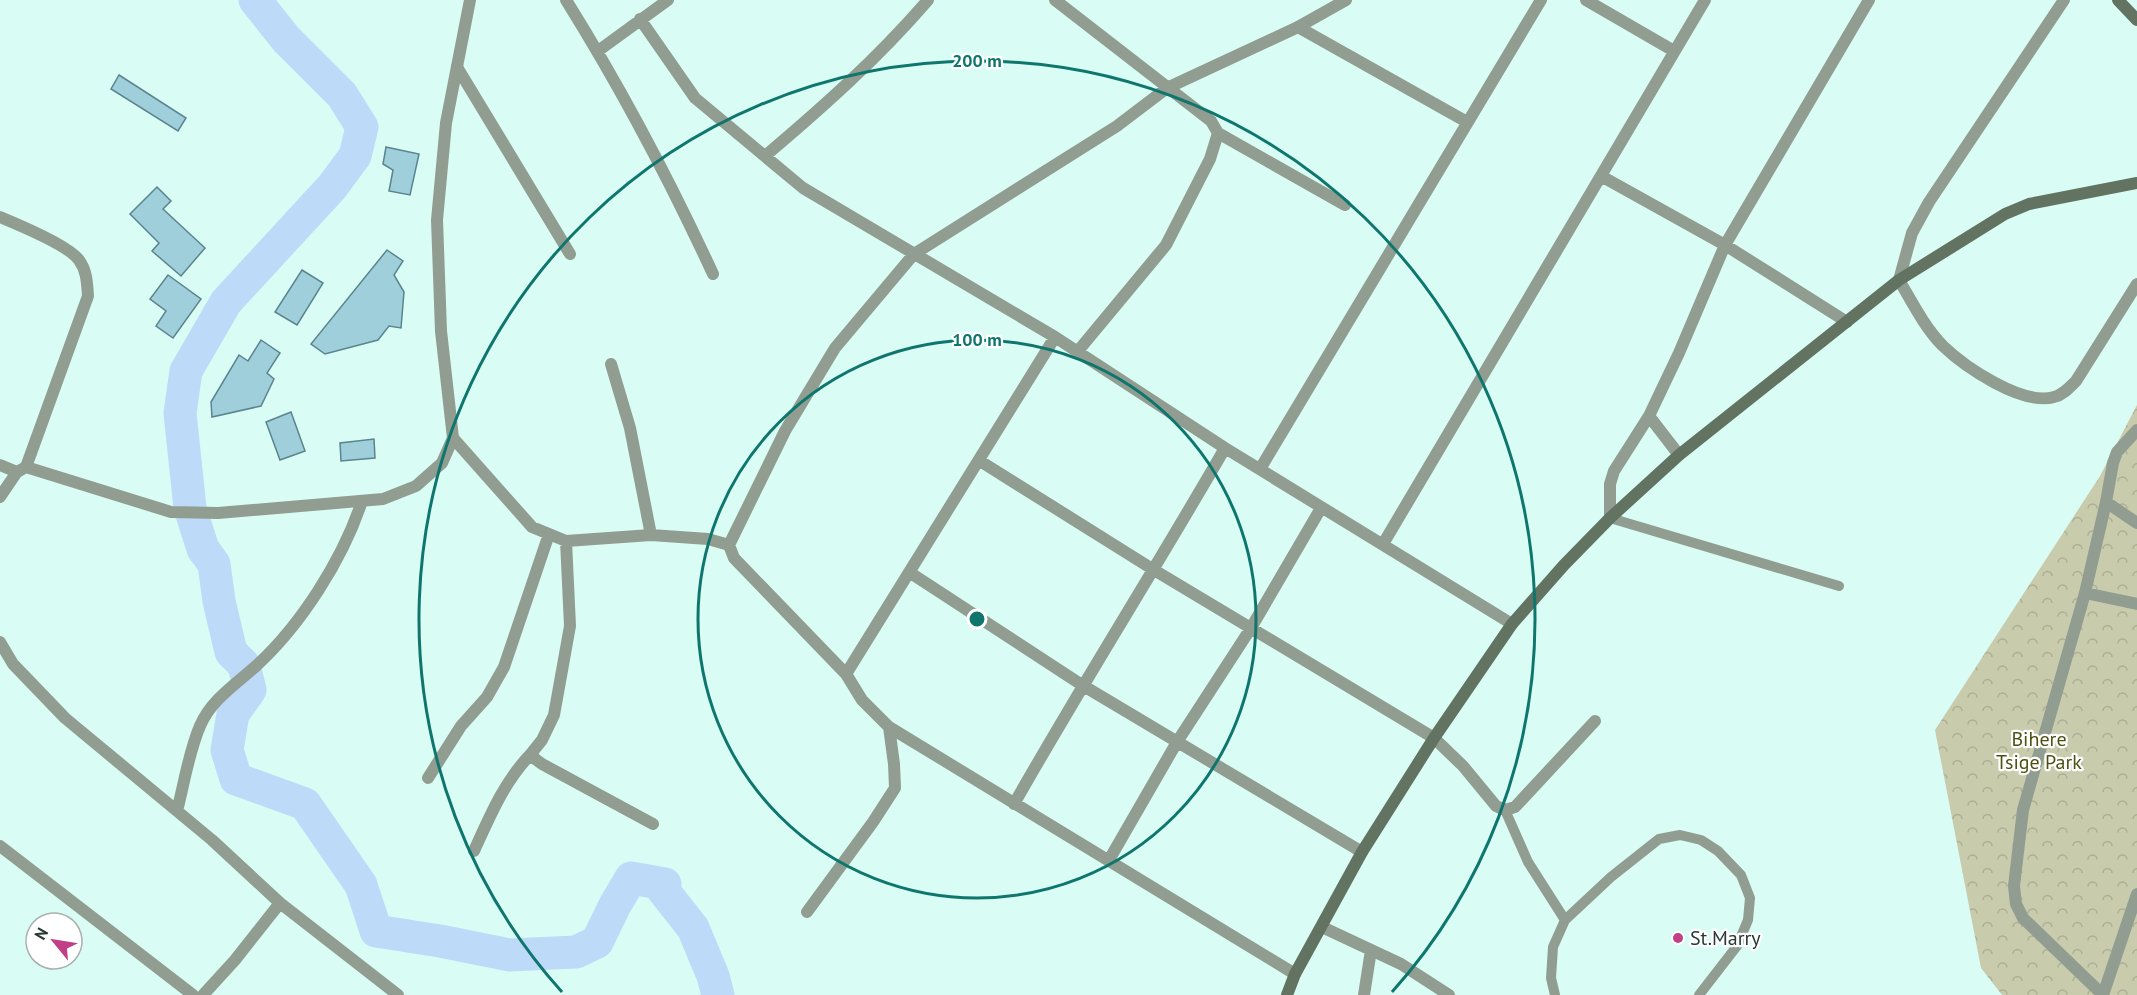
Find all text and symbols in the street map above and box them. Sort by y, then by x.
text: 200 m [952,49,1002,72]
text: 100 m [952,328,1002,351]
centre of rings [967,609,987,629]
park label: Bihere Tsige Park [1996,726,2082,775]
north arrow [24,911,84,971]
text: N [30,924,52,943]
place label: St.Marry [1690,925,1761,951]
marker: St.Marry [1671,931,1685,945]

